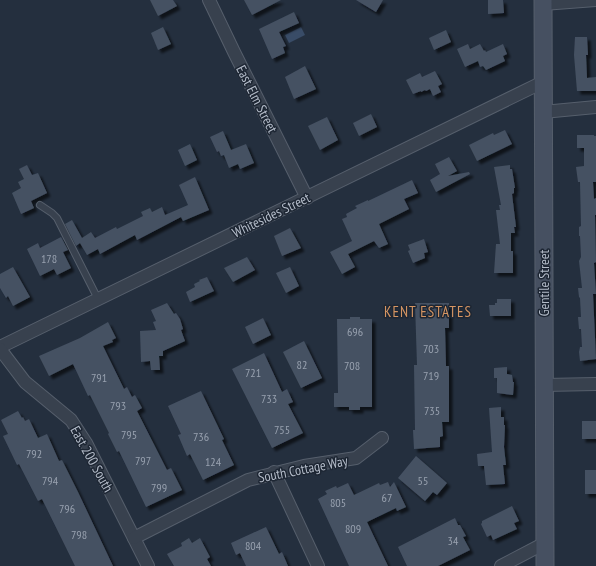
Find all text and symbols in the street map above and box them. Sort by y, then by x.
street label: East Elm Street [232,62,282,136]
street label: Whitesides Street [229,188,313,242]
street label: Gentile Street [535,250,553,316]
house number: 178 [41,251,57,266]
district label: KENT ESTATES [384,302,472,321]
house number: 696 [347,324,363,339]
house number: 703 [423,341,439,356]
house number: 82 [297,357,307,372]
house number: 708 [344,358,360,373]
house number: 721 [245,365,261,380]
house number: 719 [423,368,439,383]
house number: 791 [91,370,107,385]
house number: 733 [261,391,277,406]
house number: 793 [110,398,126,413]
house number: 735 [424,403,440,418]
house number: 755 [274,422,290,437]
street label: East 200 South [66,423,118,495]
house number: 795 [121,427,137,442]
house number: 736 [193,429,209,444]
house number: 792 [26,446,42,461]
street label: South Cottage Way [257,451,350,487]
house number: 797 [135,453,151,468]
house number: 124 [205,454,222,469]
house number: 794 [42,473,59,488]
house number: 55 [418,473,428,488]
house number: 799 [151,480,167,495]
house number: 67 [382,490,392,505]
house number: 805 [330,495,346,510]
house number: 796 [59,501,75,516]
house number: 809 [345,521,361,536]
house number: 798 [71,527,87,542]
house number: 34 [448,533,459,548]
house number: 804 [245,538,262,553]

